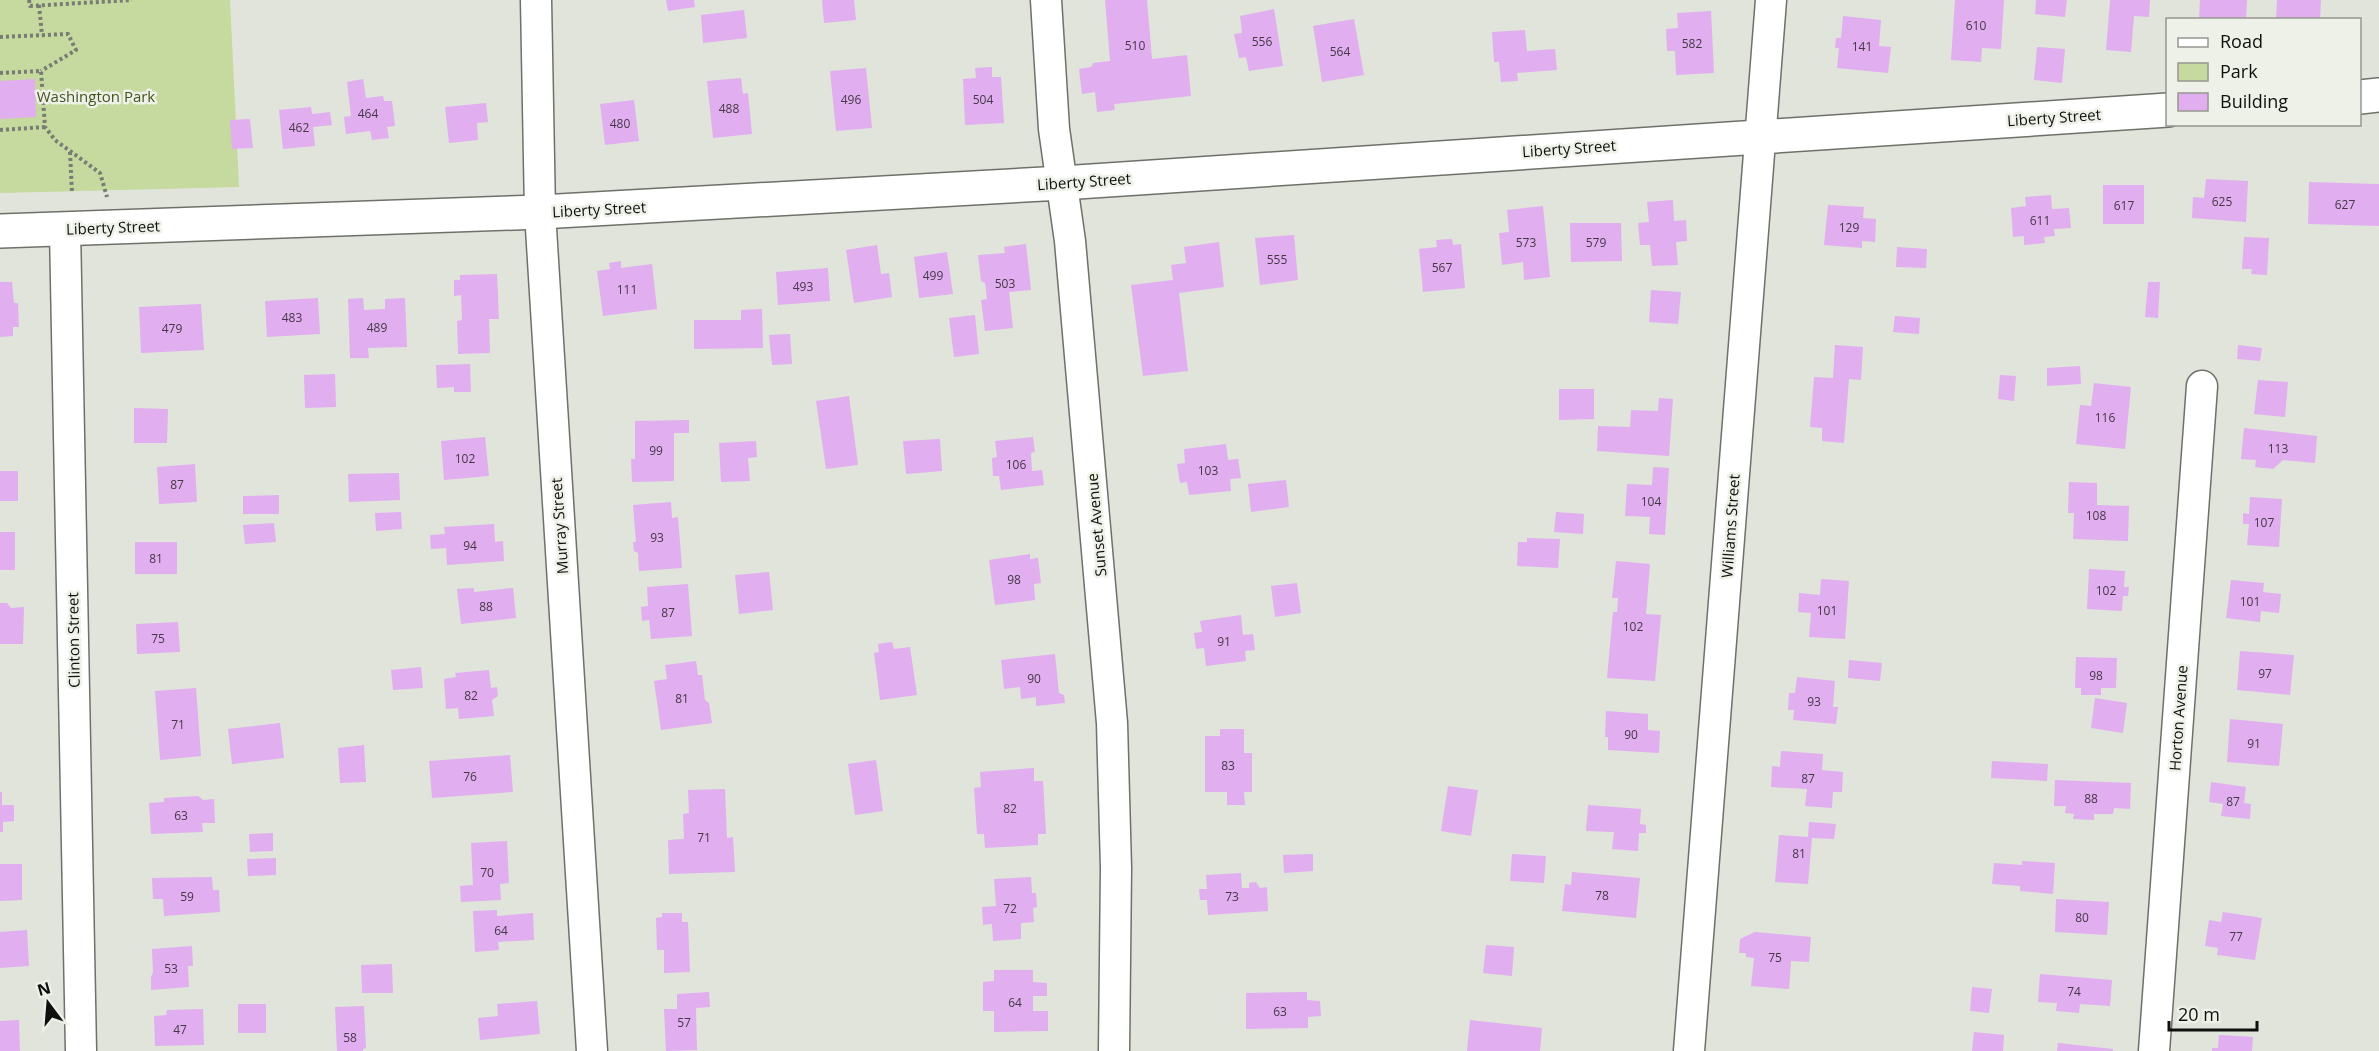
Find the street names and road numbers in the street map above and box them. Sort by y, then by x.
street label: Liberty Street [2006,104,2102,130]
street label: Liberty Street [1521,135,1617,161]
street label: Liberty Street [1036,168,1132,194]
street label: Liberty Street [552,197,646,221]
street label: Liberty Street [66,215,160,239]
street label: Sunset Avenue [1082,472,1110,578]
street label: Williams Street [1716,473,1744,579]
street label: Murray Street [546,477,572,575]
street label: Clinton Street [62,592,84,688]
street label: Horton Avenue [2164,664,2192,772]

